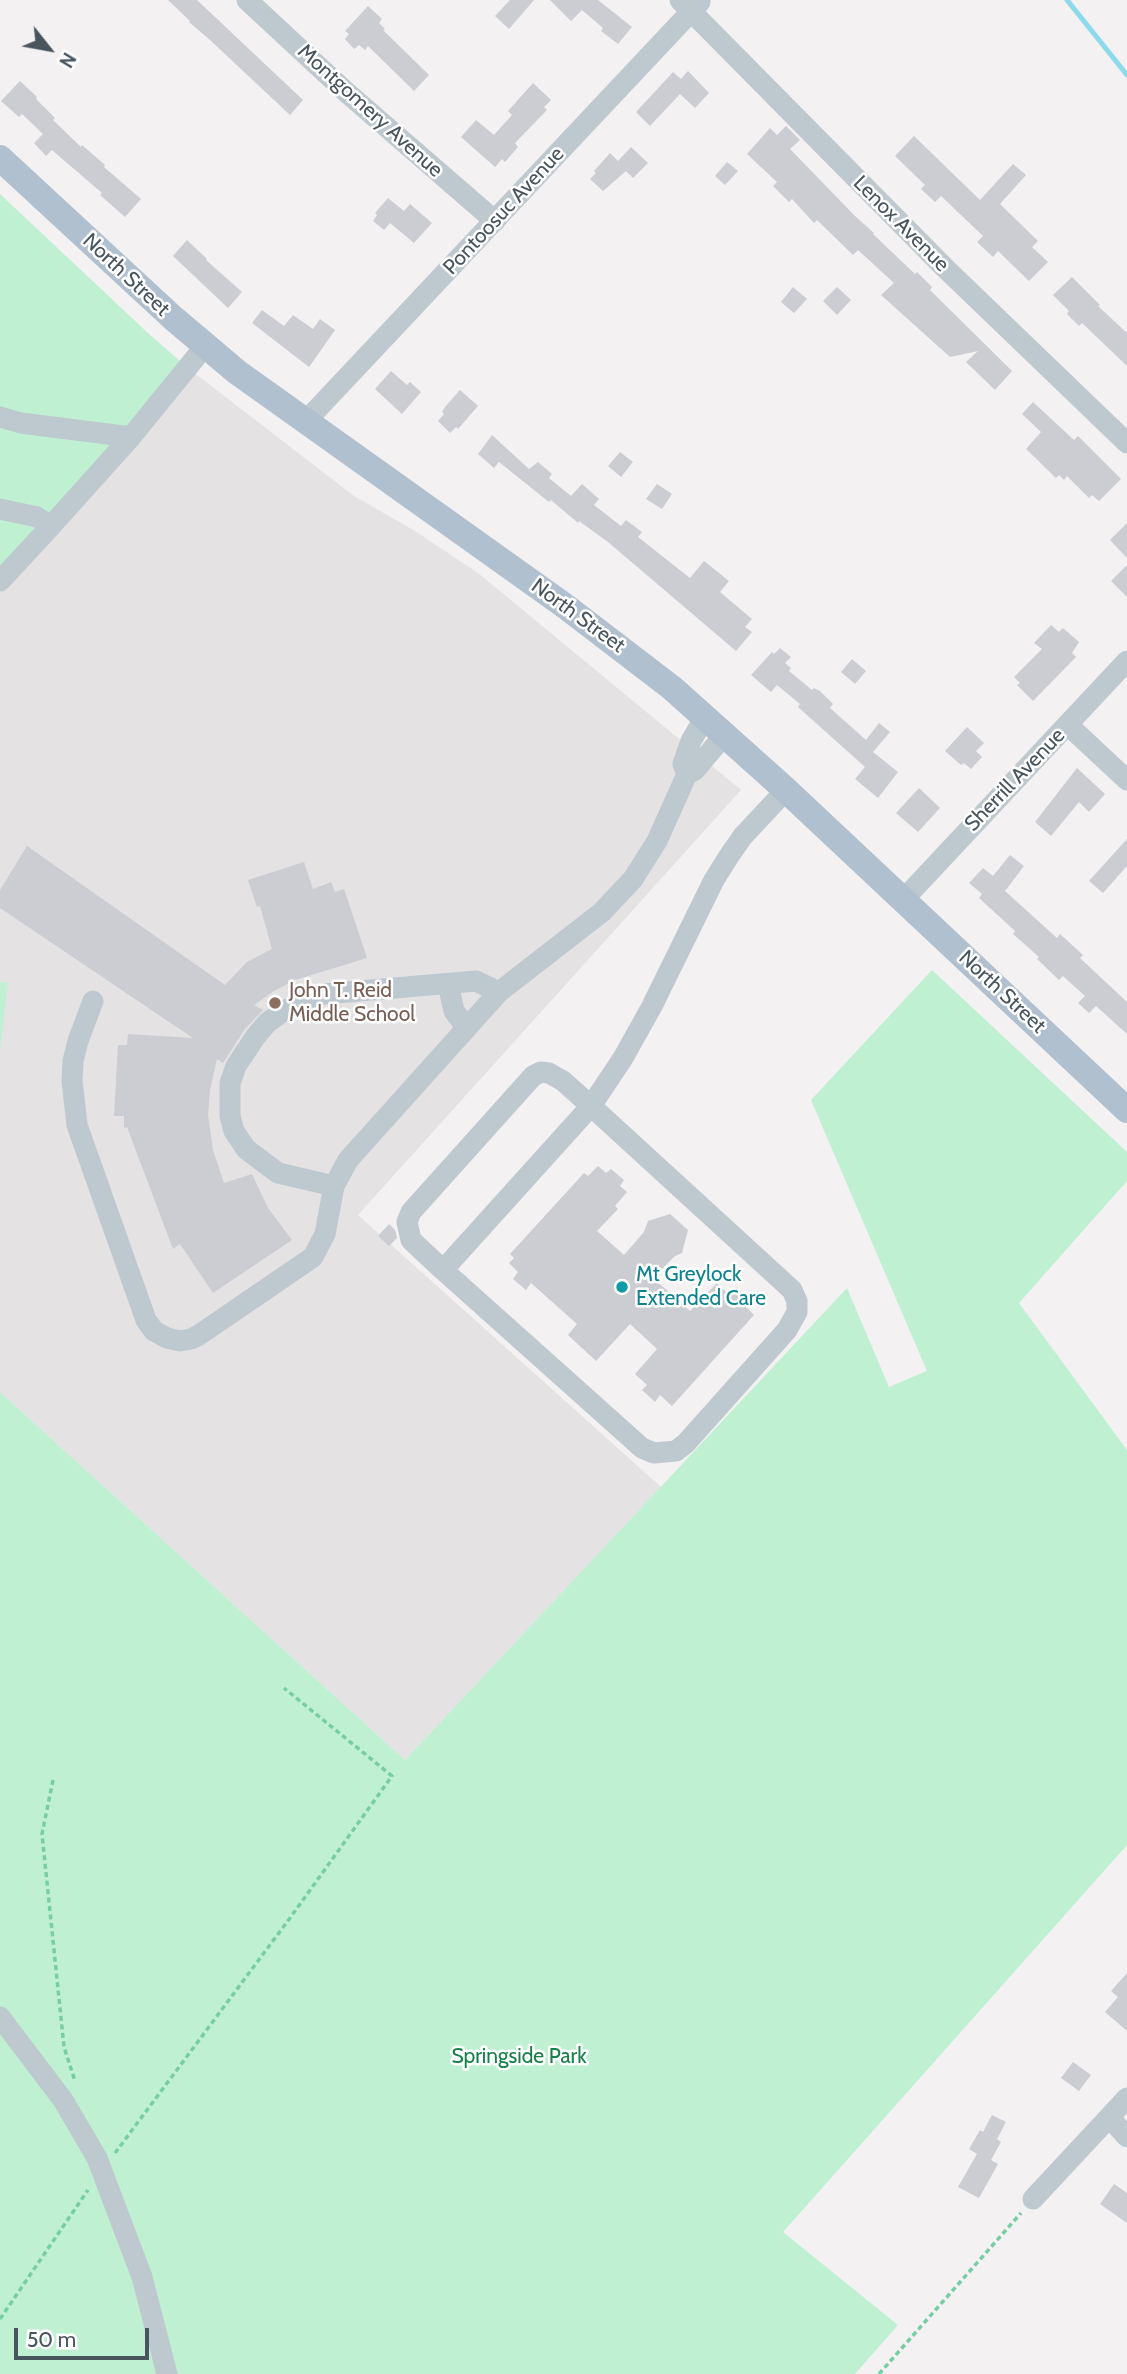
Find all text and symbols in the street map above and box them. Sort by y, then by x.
north arrow [14,14,84,84]
street label: Montgomery Avenue [292,39,448,183]
text: N [54,48,81,72]
street label: Pontoosuc Avenue [438,142,570,280]
street label: Lenox Avenue [848,171,954,277]
street label: North Street [77,228,175,322]
street label: North Street [526,574,630,658]
street label: Sherrill Avenue [960,723,1070,837]
street label: North Street [953,945,1051,1039]
place label: John T. Reid Middle School [289,978,415,1028]
marker: John T. Reid Middle School [267,995,283,1011]
place label: Mt Greylock Extended Care [636,1262,766,1312]
marker: Mt Greylock Extended Care [614,1279,630,1295]
park label: Springside Park [451,2044,587,2070]
scale bar [18,2314,152,2358]
text: 50 m [27,2327,76,2352]

